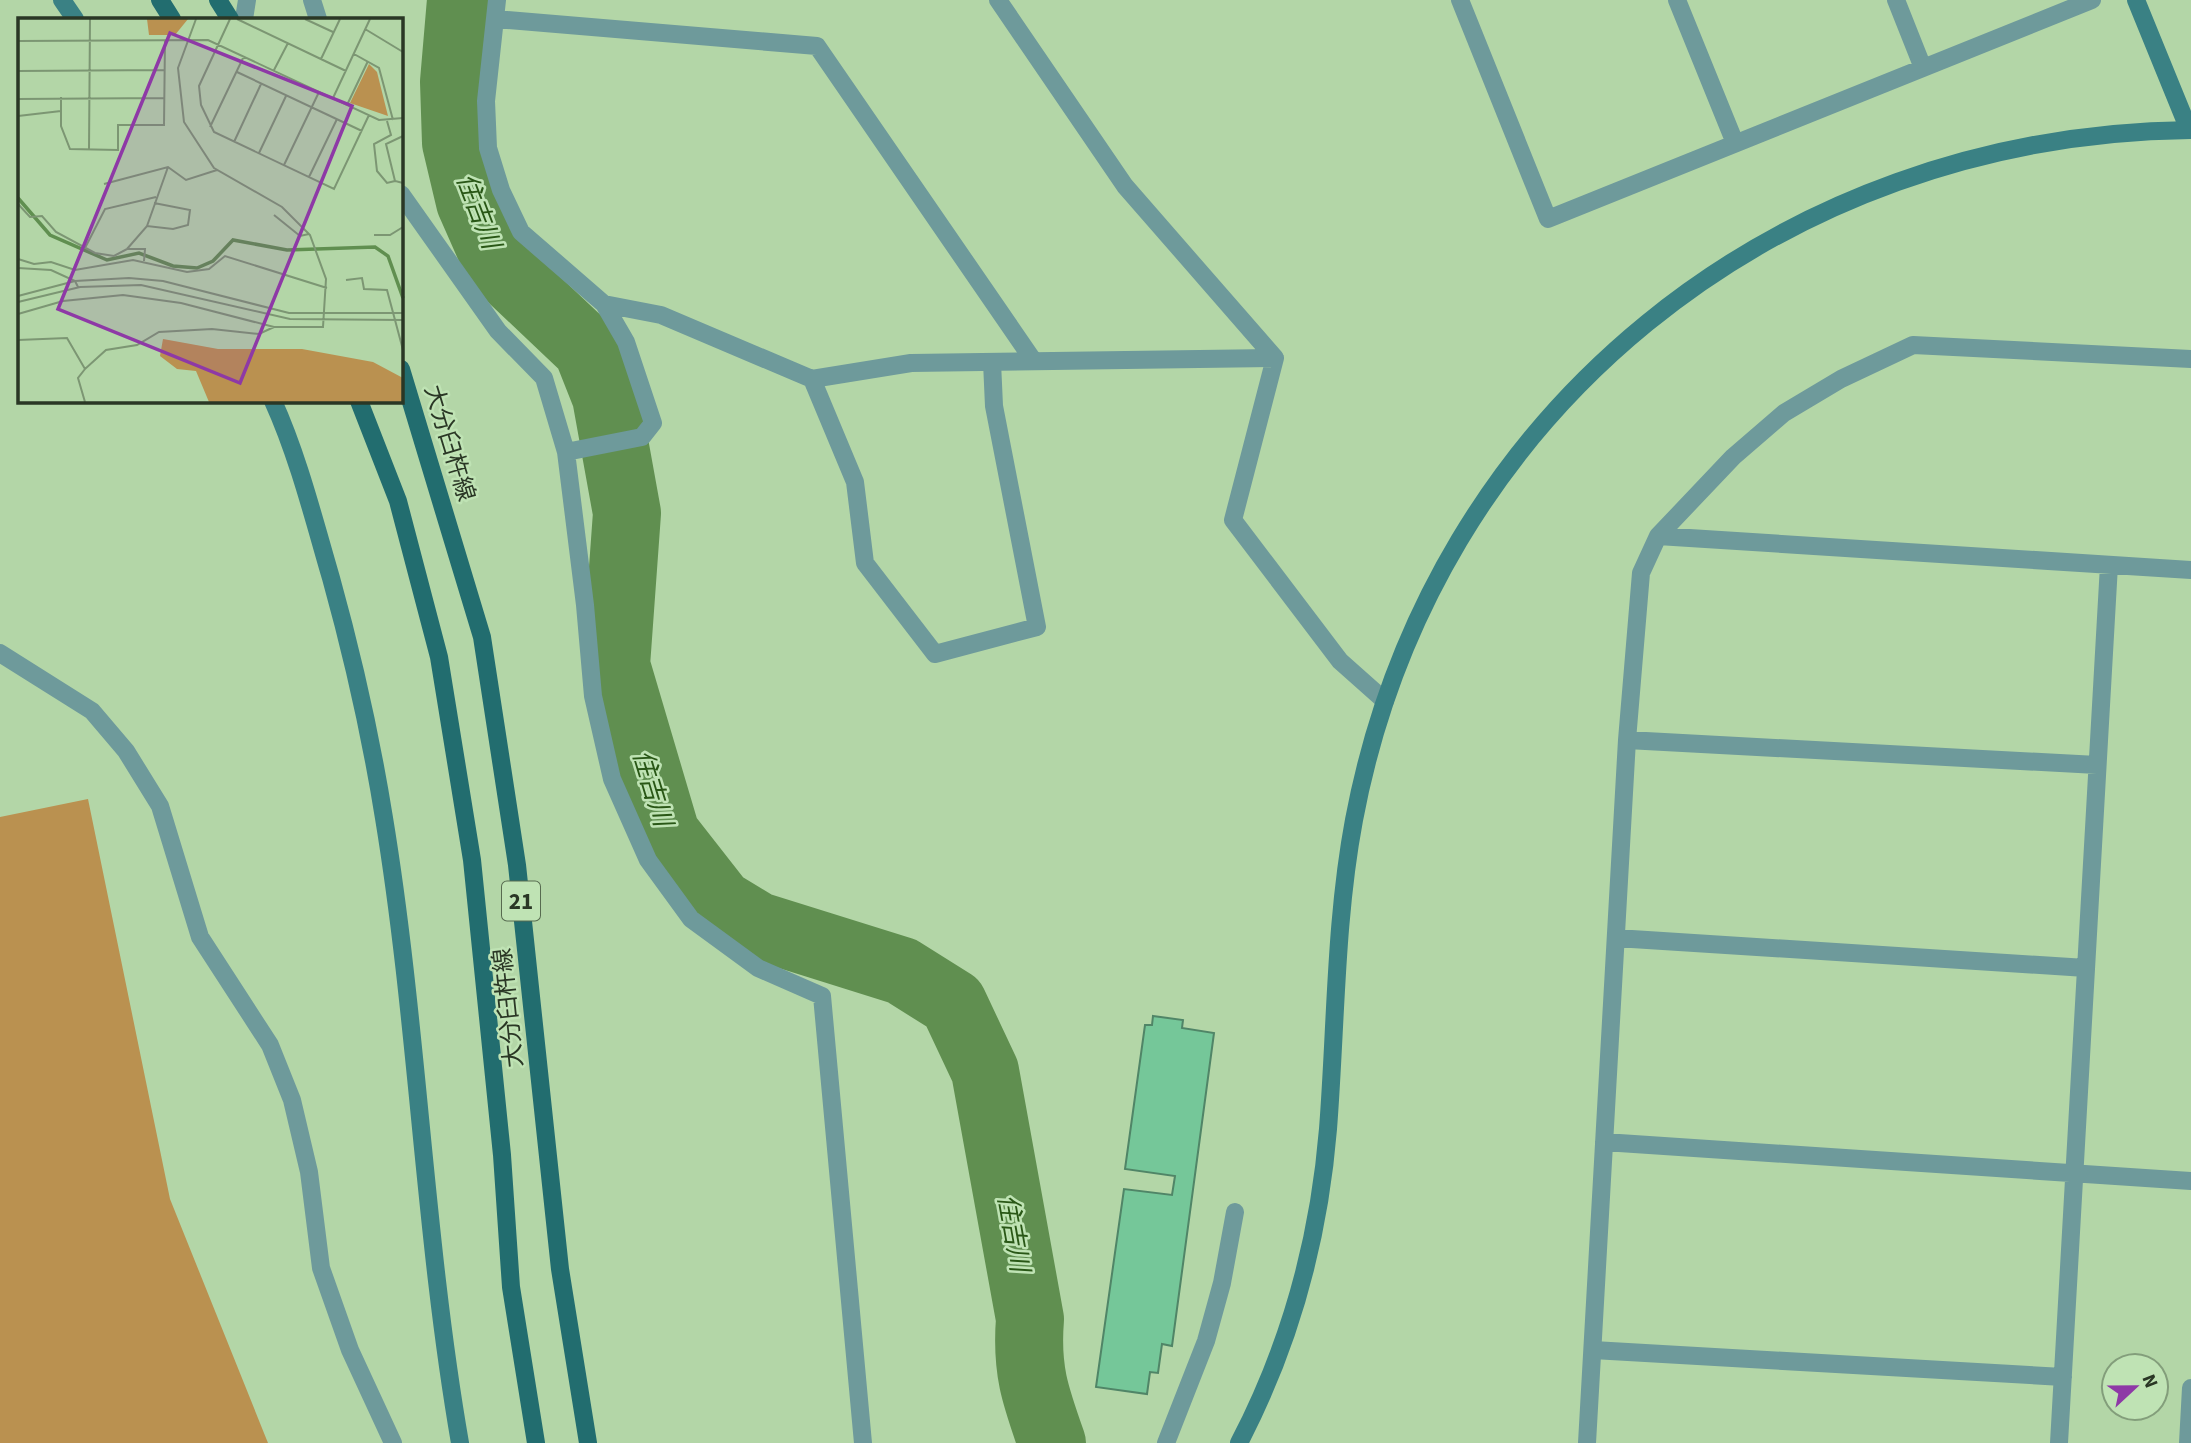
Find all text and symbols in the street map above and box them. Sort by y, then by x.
inset map [18,18,402,402]
water label: 住吉川 [447,168,511,257]
street label: 大分臼杵線 [415,381,484,506]
water label: 住吉川 [623,745,682,834]
road number: 21 [502,882,540,920]
street label: 大分臼杵線 [485,946,532,1069]
water label: 住吉川 [989,1191,1039,1278]
north arrow [2100,1352,2170,1422]
text: N [2134,1370,2164,1392]

